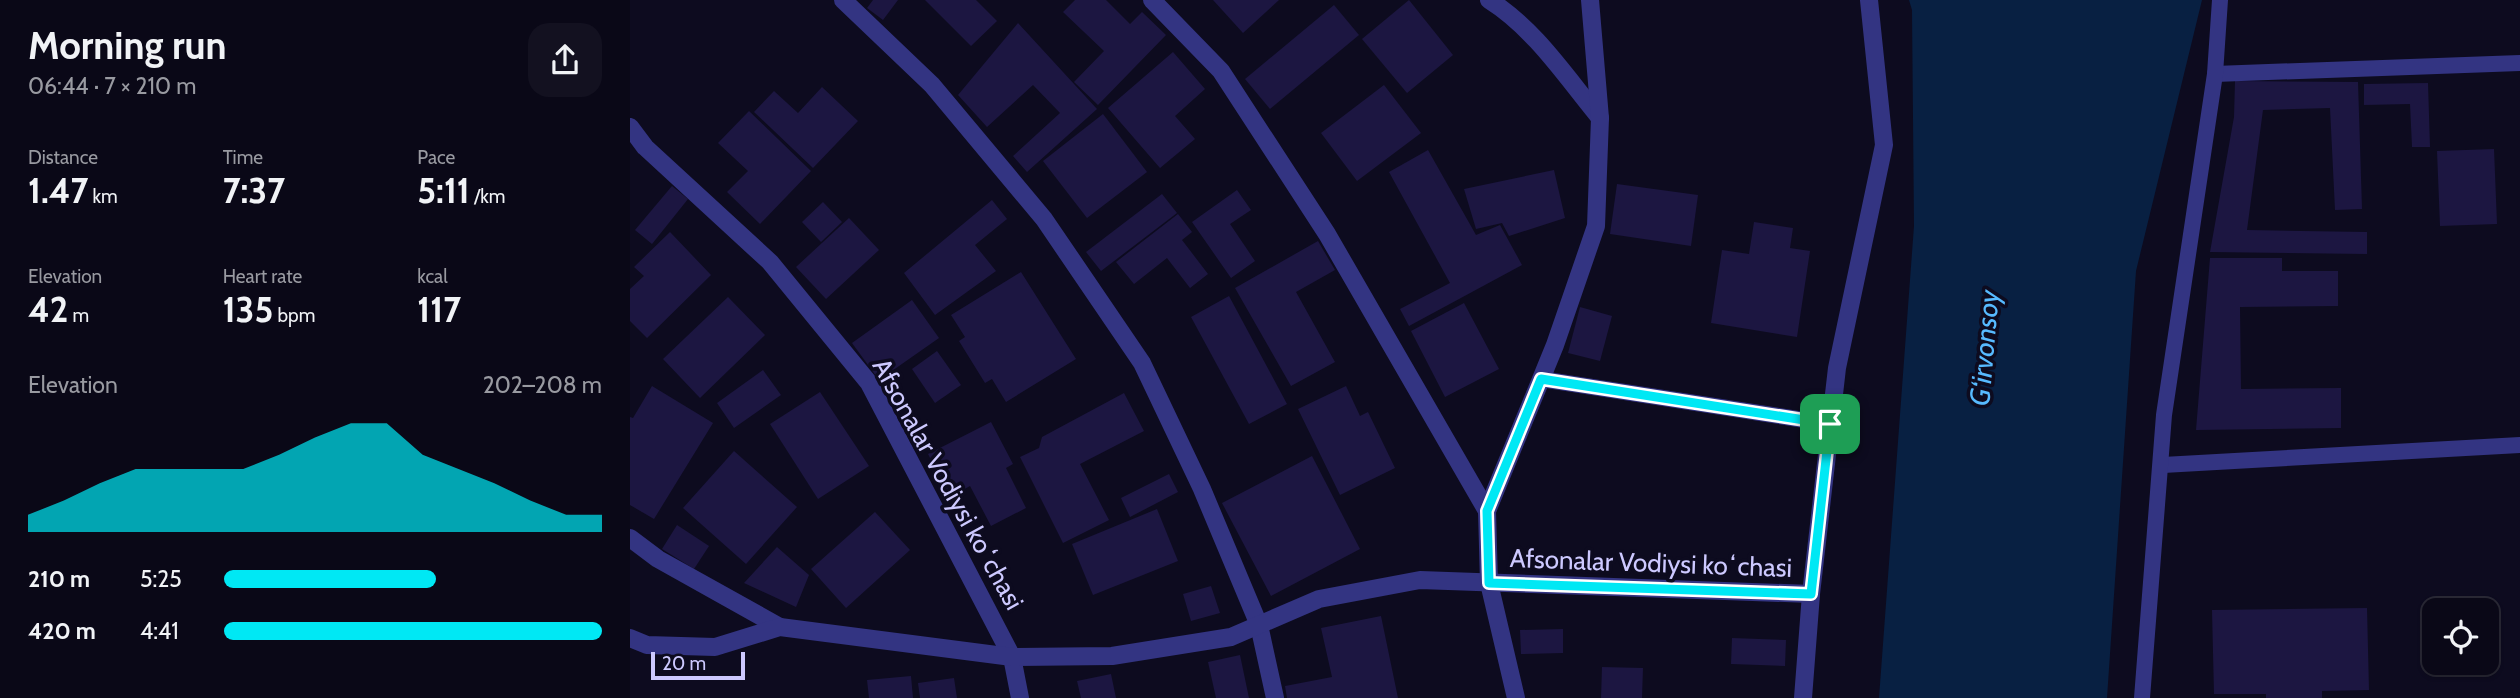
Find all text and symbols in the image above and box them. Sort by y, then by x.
text: Morning run [28,22,227,69]
button: share [528,23,602,97]
text: 06:44 · 7 × 210 m [28,72,197,100]
text: Distance [28,146,98,169]
text: Time [223,146,263,169]
text: Pace [417,146,455,169]
text: 1.47 [28,169,88,212]
text: 7:37 [223,169,285,212]
text: 5:11 [417,169,470,212]
text: km [88,185,118,208]
text: /km [470,185,505,208]
text: Elevation [28,265,102,288]
text: Heart rate [223,265,302,288]
text: kcal [417,265,448,288]
water label: G‘irvonsoy [1962,287,2006,407]
text: 42 [28,288,68,331]
text: 135 [223,288,273,331]
text: 117 [417,288,461,331]
text: m [68,304,89,327]
text: bpm [273,304,315,327]
street label: Afsonalar Vodiysi koʻchasi [866,353,1030,615]
text: Elevation [28,371,118,399]
text: 202–208 m [483,371,602,399]
pin [1800,394,1860,454]
icon: arrive [1811,405,1849,443]
street label: Afsonalar Vodiysi koʻchasi [1509,542,1793,584]
text: 210 m [28,565,90,593]
text: 5:25 [140,565,182,593]
map controls [2422,598,2499,675]
button: locate [2422,598,2499,675]
text: 420 m [28,617,96,645]
text: 4:41 [140,617,179,645]
scale bar [651,649,746,681]
text: 20 m [662,652,706,675]

